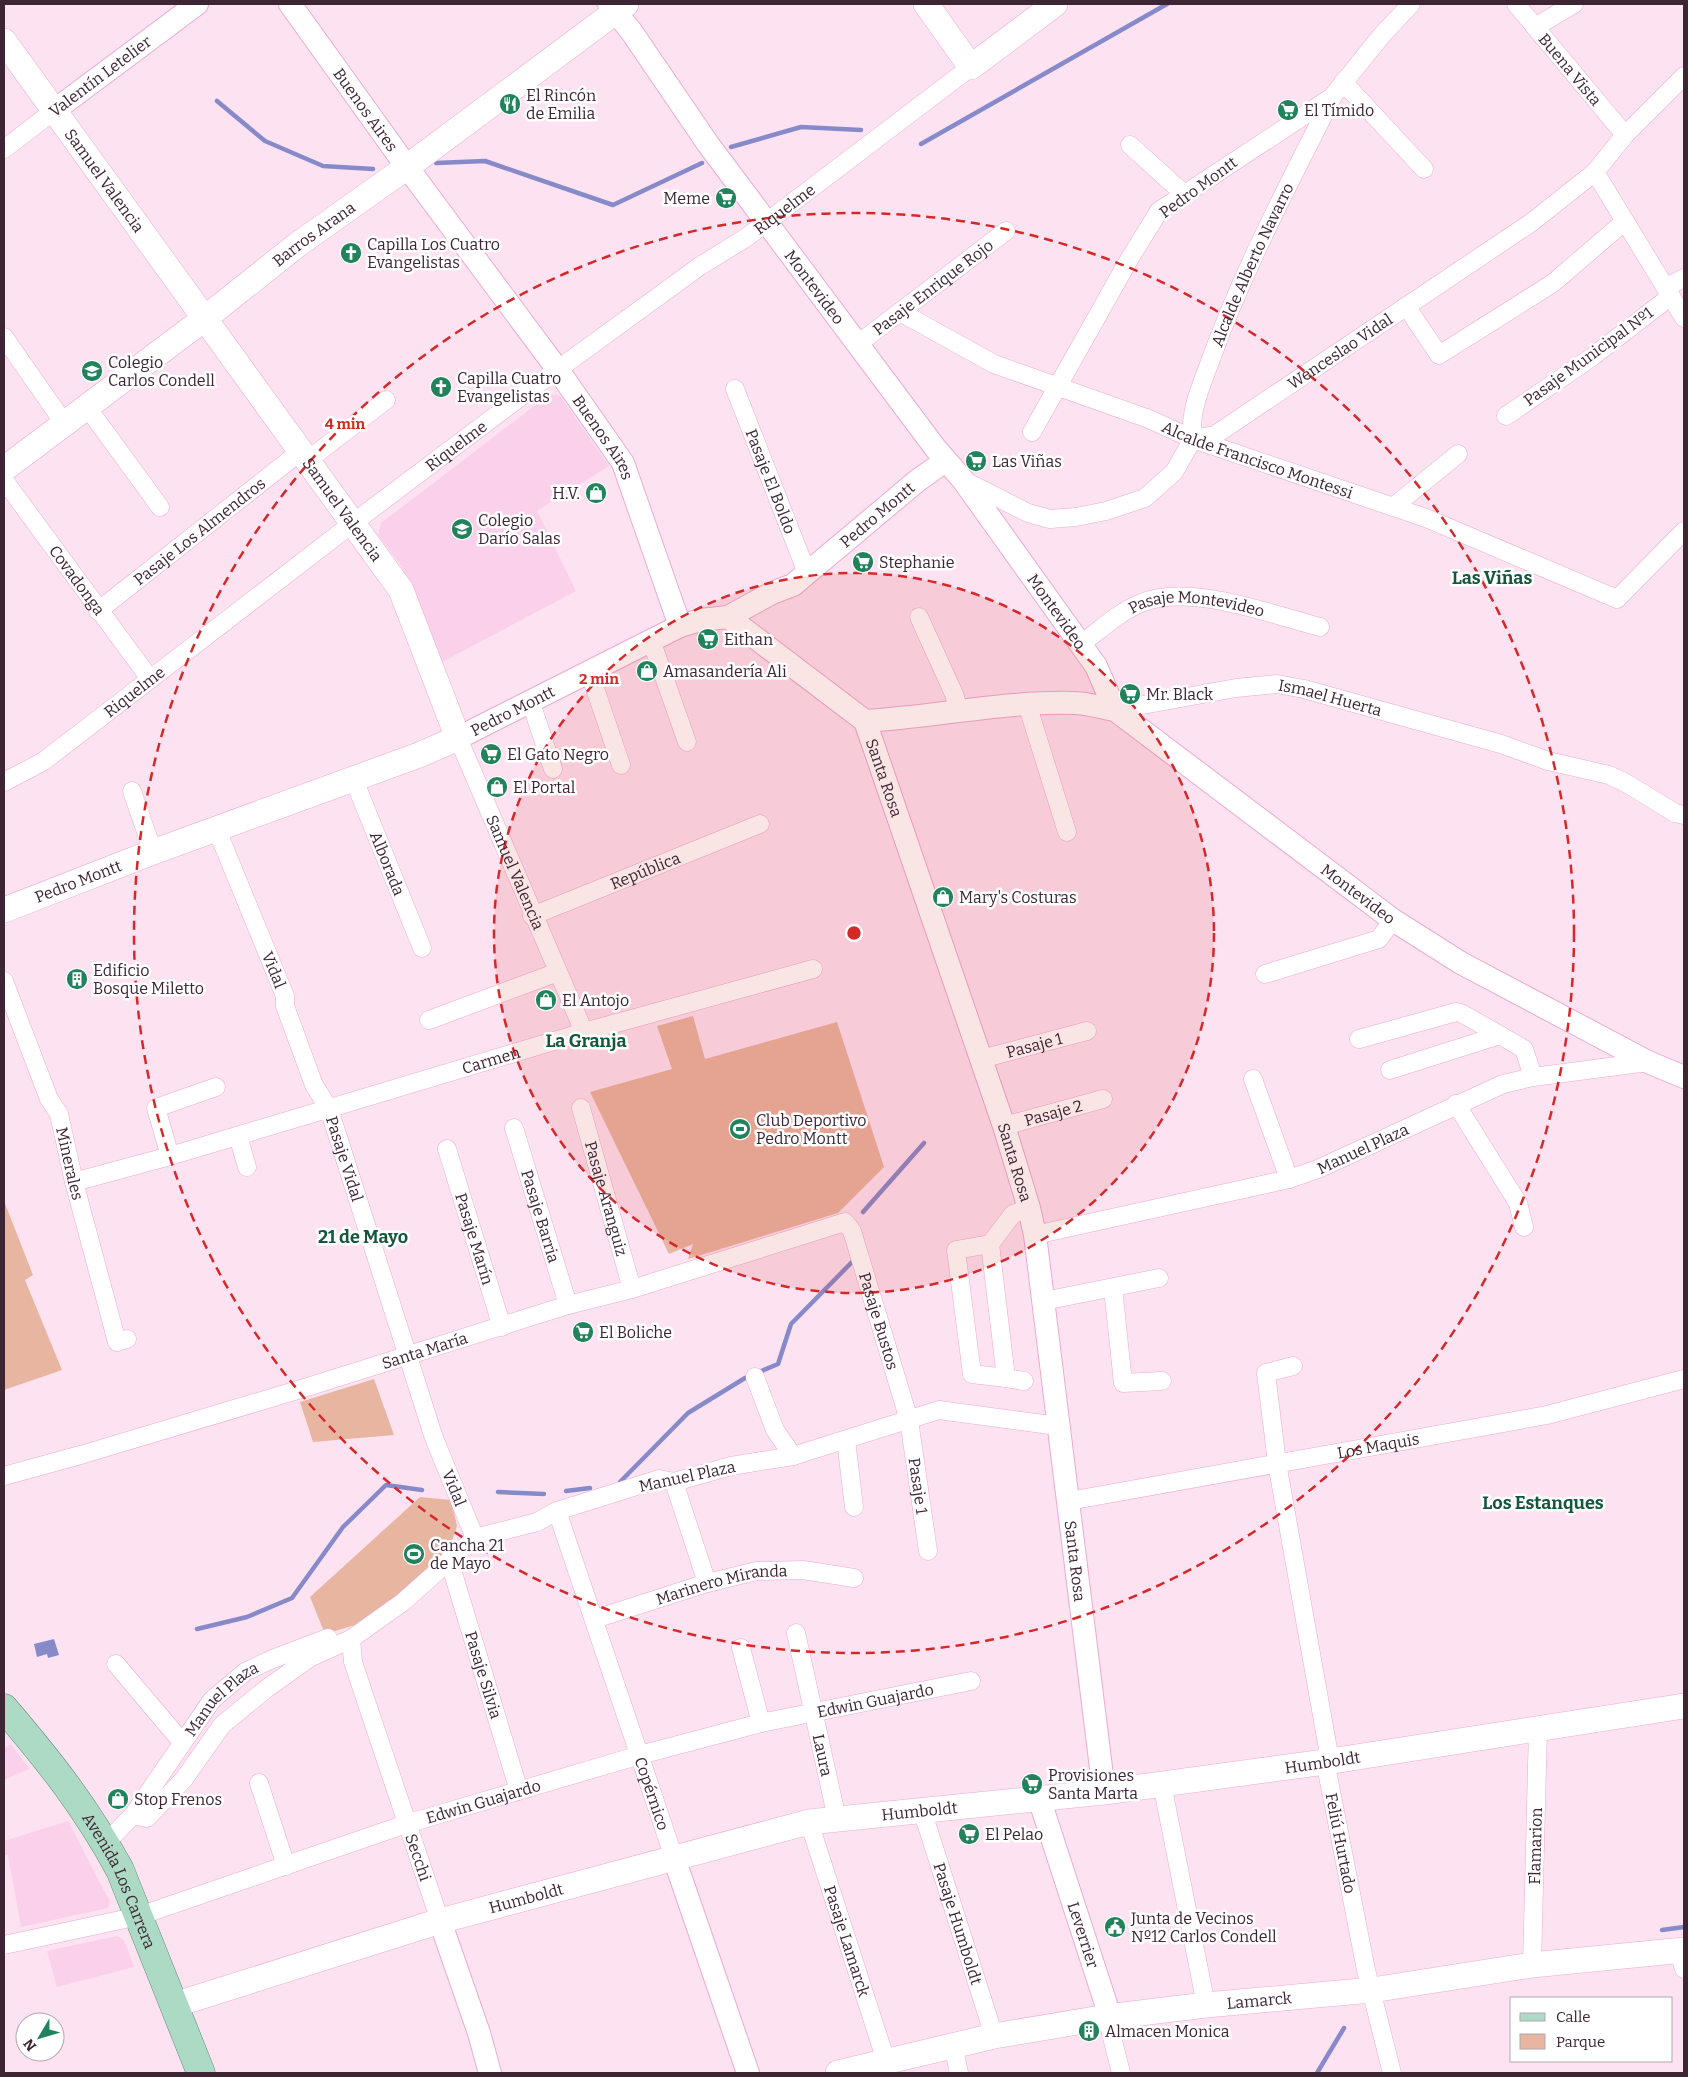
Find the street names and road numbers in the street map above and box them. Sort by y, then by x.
street label: Buena Vista [1535,30,1606,110]
street label: Valentín Letelier [46,32,155,121]
street label: Buenos Aires [329,65,402,155]
street label: Samuel Valencia [61,125,148,236]
street label: Pedro Montt [1156,153,1241,222]
street label: Riquelme [750,180,819,238]
street label: Alcalde Alberto Navarro [1207,180,1298,349]
street label: Barros Arana [269,198,359,271]
street label: Pasaje Enrique Rojo [869,235,997,339]
street label: Montevideo [780,246,848,328]
street label: Pasaje Municipal Nº1 [1520,303,1657,410]
street label: Wenceslao Vidal [1284,309,1396,393]
street label: Buenos Aires [568,391,637,482]
street label: Riquelme [422,417,491,475]
street label: Alcalde Francisco Montessi [1159,417,1356,503]
street label: Pasaje El Boldo [742,426,800,537]
street label: Samuel Valencia [299,454,386,565]
street label: Pasaje Los Almendros [130,474,269,589]
street label: Pedro Montt [836,478,919,552]
street label: Covadonga [45,542,109,619]
street label: Montevideo [1023,570,1090,653]
street label: Pasaje Montevideo [1125,587,1267,621]
street label: Riquelme [100,663,169,721]
street label: Ismael Huerta [1277,675,1384,720]
street label: Pedro Montt [468,682,558,740]
street label: Santa Rosa [862,736,906,820]
street label: Samuel Valencia [482,812,548,933]
street label: Alborada [366,829,409,899]
street label: República [608,848,683,893]
street label: Pedro Montt [32,856,124,907]
street label: Montevideo [1317,860,1399,928]
street label: Vidal [258,949,290,991]
street label: Pasaje 1 [1004,1029,1065,1062]
street label: Carmen [460,1043,522,1078]
street label: Pasaje 2 [1022,1096,1084,1130]
street label: Pasaje Vidal [322,1114,367,1204]
street label: Manuel Plaza [1314,1120,1412,1178]
street label: Santa Rosa [994,1121,1036,1204]
street label: Minerales [52,1125,87,1202]
street label: Pasaje Aranguiz [581,1139,631,1259]
street label: Pasaje Barria [517,1167,564,1265]
street label: Pasaje Marín [451,1191,497,1287]
street label: Pasaje Bustos [855,1270,902,1372]
street label: Santa María [380,1328,470,1373]
street label: Los Maquis [1336,1429,1421,1463]
street label: Pasaje 1 [905,1456,932,1516]
street label: Manuel Plaza [637,1457,737,1496]
street label: Vidal [438,1467,470,1509]
street label: Santa Rosa [1060,1519,1089,1603]
street label: Marinero Miranda [654,1561,788,1609]
street label: Pasaje Silvia [461,1629,506,1721]
street label: Manuel Plaza [181,1658,262,1740]
street label: Edwin Guajardo [815,1680,935,1722]
street label: Laura [809,1732,836,1778]
street label: Humboldt [1283,1748,1362,1777]
street label: Copérnico [631,1754,673,1833]
street label: Edwin Guajardo [424,1776,543,1828]
street label: Feliú Hurtado [1322,1791,1360,1895]
street label: Humboldt [881,1798,959,1825]
street label: Flamarion [1525,1807,1546,1885]
street label: Avenida Los Carrera [78,1809,159,1952]
street label: Secchi [401,1831,435,1884]
street label: Pasaje Humboldt [929,1860,986,1987]
street label: Humboldt [487,1879,566,1917]
street label: Pasaje Lamarck [820,1883,874,1999]
street label: Leverrier [1063,1900,1103,1971]
street label: Lamarck [1226,1988,1292,2013]

